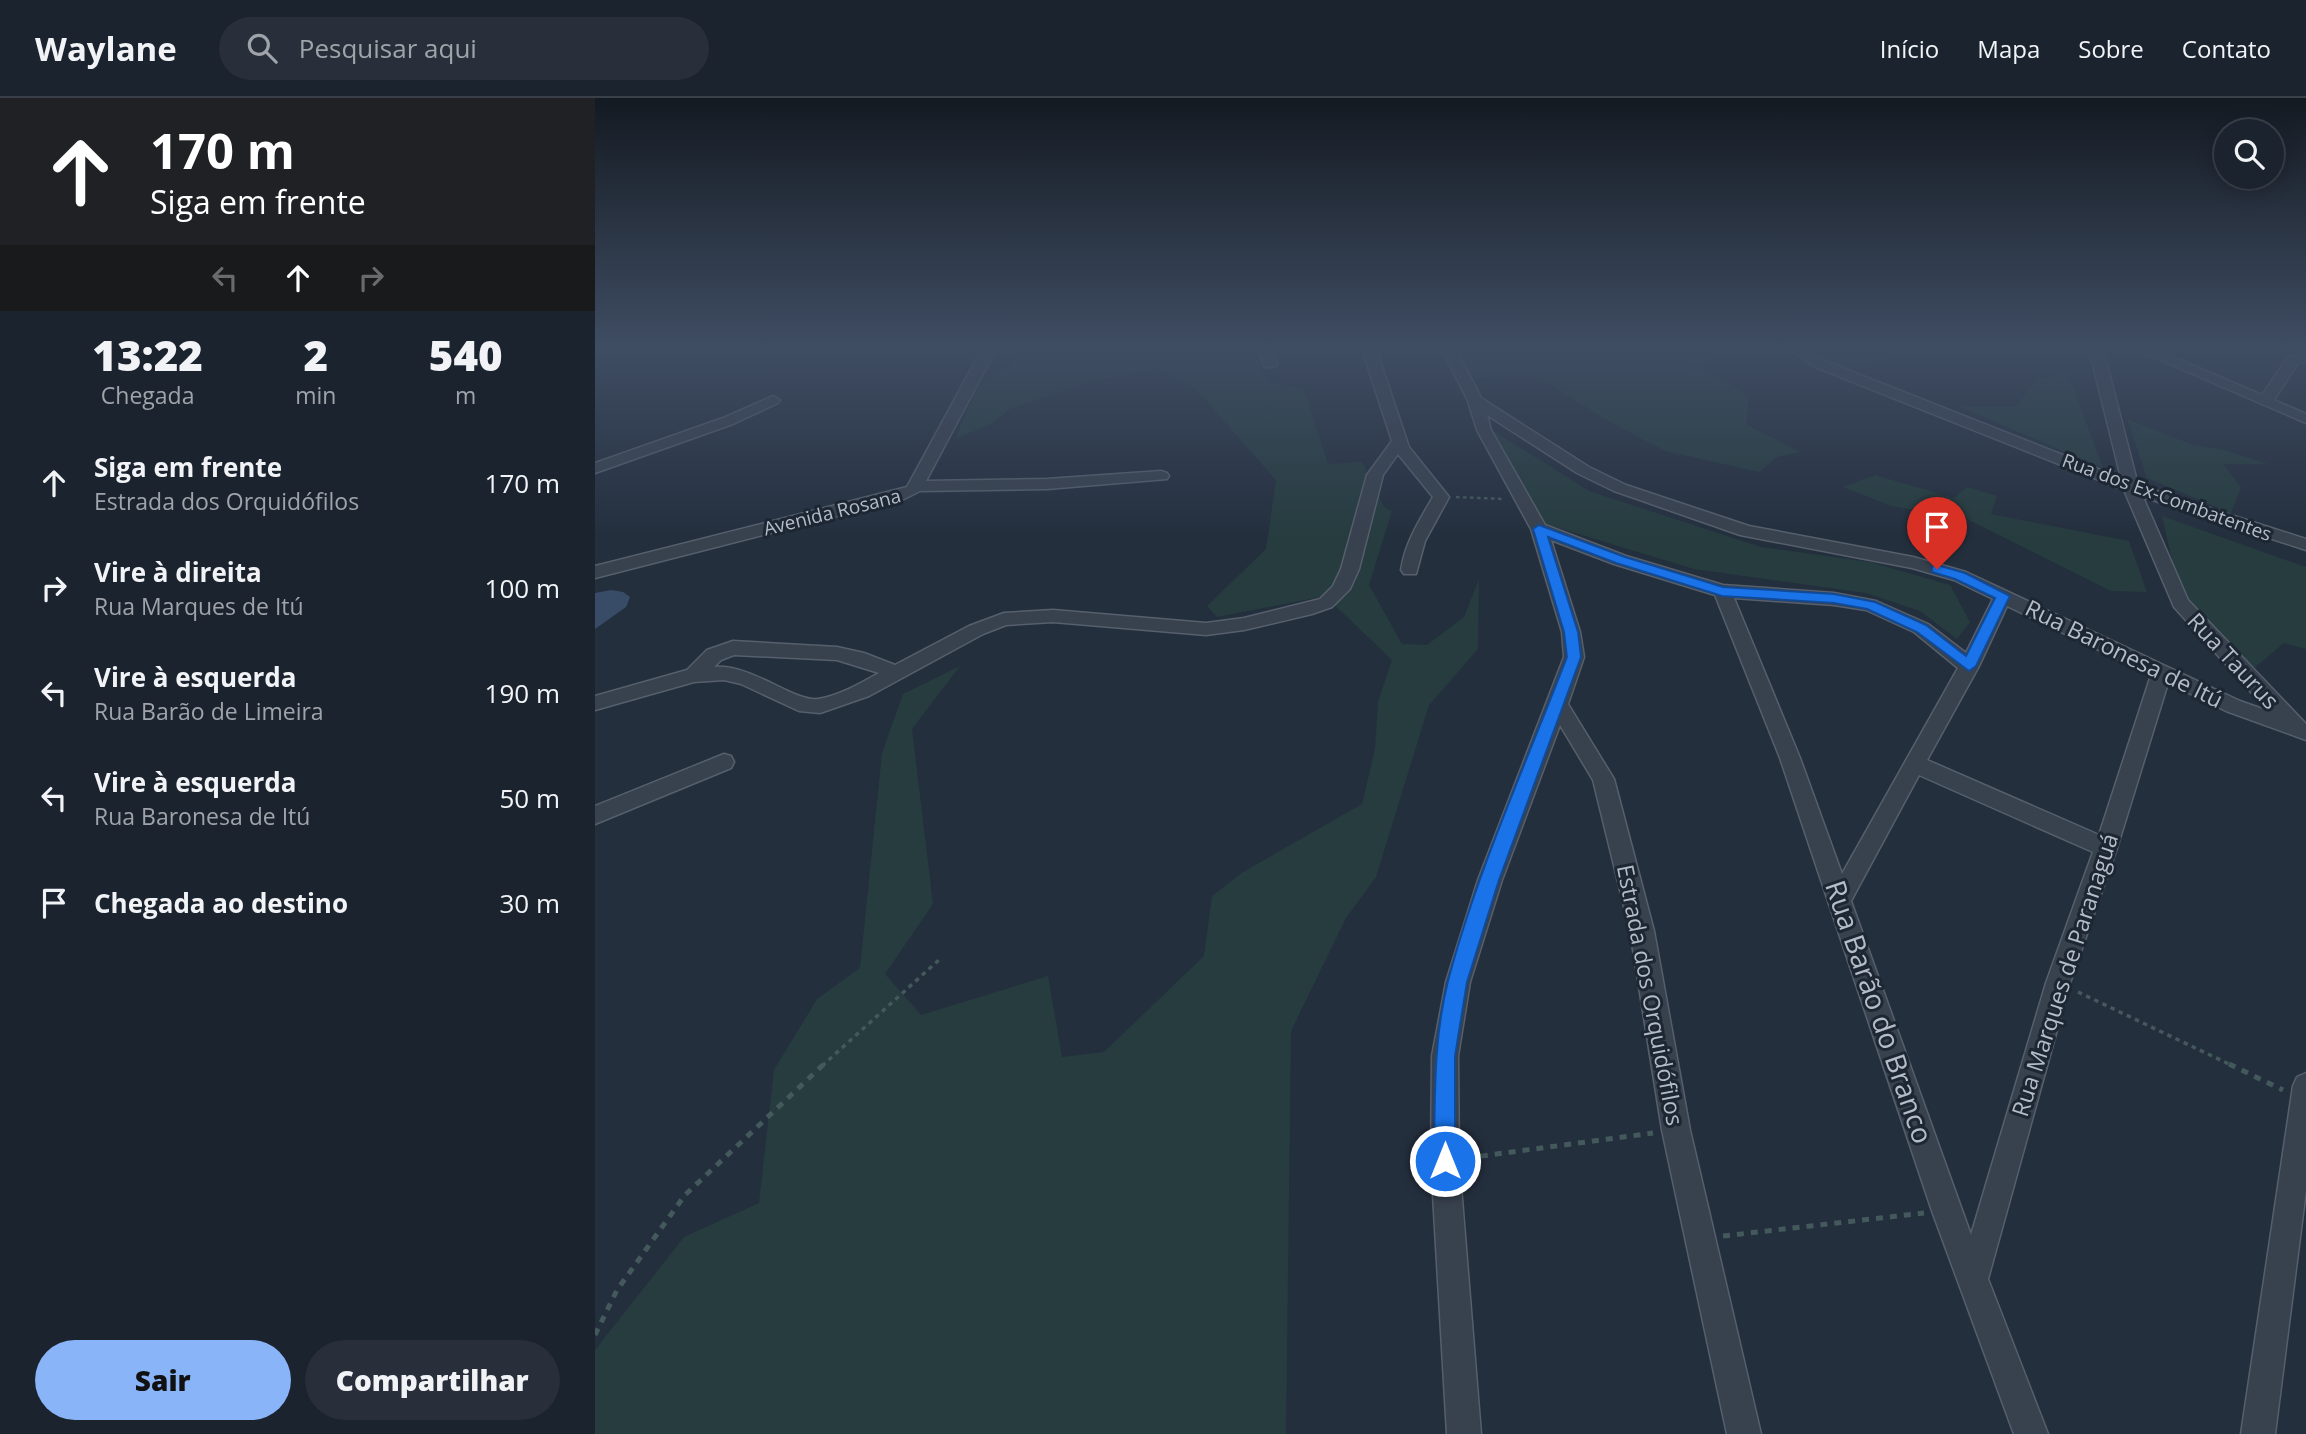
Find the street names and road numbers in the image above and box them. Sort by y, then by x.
street label: Rua dos Ex-Combatentes [2059,447,2275,547]
street label: Avenida Rosana [761,482,903,542]
street label: Rua Baronesa de Itú [2020,591,2229,715]
street label: Rua Taurus [2181,605,2287,716]
street label: Rua Marques de Paranaguá [2003,829,2125,1120]
street label: Estrada dos Orquidófilos [1610,862,1692,1128]
street label: Rua Barão do Branco [1817,875,1943,1148]

